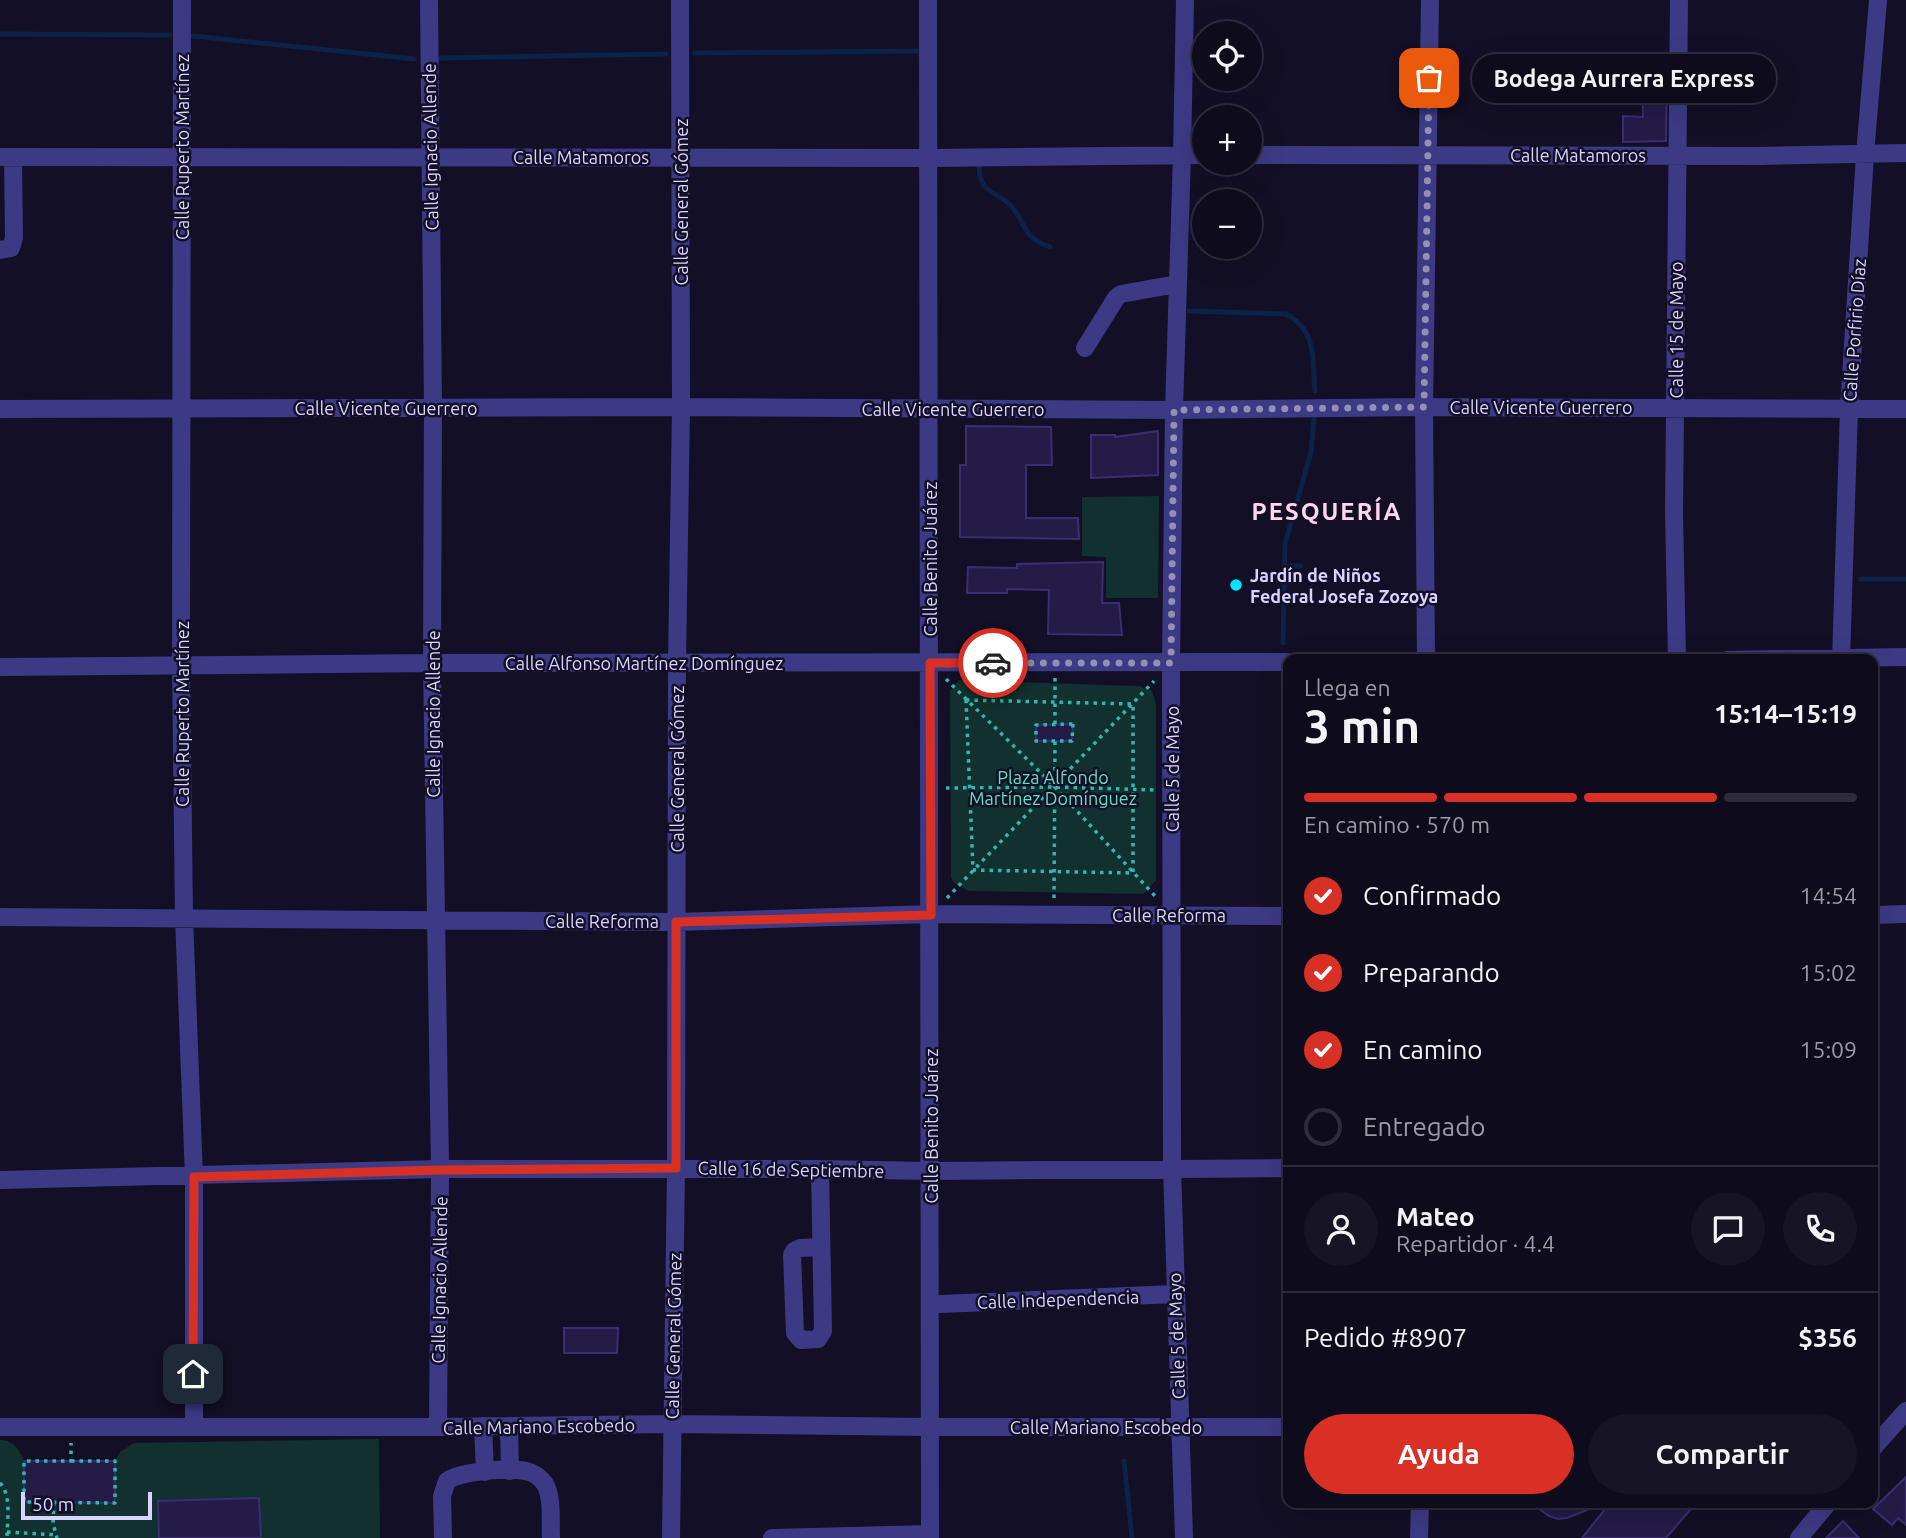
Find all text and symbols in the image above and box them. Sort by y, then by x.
map controls [1192,21,1262,259]
button: locate [1192,21,1262,91]
pin [1399,48,1459,108]
street label: Calle Ruperto Martínez [172,54,192,240]
callout: Bodega Aurrera Express [1471,54,1776,102]
icon: bag [1410,59,1448,97]
street label: Calle Ignacio Allende [419,63,441,231]
text: Bodega Aurrera Express [1493,66,1755,91]
button: + [1192,105,1262,175]
street label: Calle General Gómez [671,119,691,286]
street label: Calle Matamoros [1510,145,1646,165]
street label: Calle Matamoros [513,147,649,167]
button: − [1192,189,1262,259]
street label: Calle Porfirio Díaz [1839,258,1869,402]
street label: Calle 15 de Mayo [1666,262,1686,398]
street label: Calle Vicente Guerrero [1450,397,1632,417]
street label: Calle Vicente Guerrero [295,398,477,418]
street label: Calle Vicente Guerrero [862,399,1044,419]
street label: Calle Benito Juárez [920,482,940,636]
district label: PESQUERÍA [1252,496,1402,525]
place label: Jardín de Niños Federal Josefa Zozoya [1250,565,1438,606]
marker: Jardín de Niños Federal Josefa Zozoya [1228,577,1244,593]
street label: Calle Ruperto Martínez [172,621,192,807]
courier [958,628,1028,698]
street label: Calle Ignacio Allende [423,630,443,798]
icon: car [974,644,1012,682]
street label: Calle Alfonso Martínez Domínguez [505,653,783,673]
text: Llega en [1304,675,1391,700]
street label: Calle General Gómez [667,686,687,853]
text: 15:14–15:19 [1714,699,1857,728]
text: 3 min [1304,700,1420,752]
street label: Calle 5 de Mayo [1162,706,1182,832]
park label: Plaza Alfondo Martínez Domínguez [969,767,1137,808]
text: En camino · 570 m [1304,812,1490,837]
icon: check [1304,877,1342,915]
text: Confirmado [1363,881,1501,910]
text: 14:54 [1799,883,1857,908]
street label: Calle Reforma [1112,905,1226,925]
street label: Calle Reforma [545,911,659,931]
icon: check [1304,954,1342,992]
text: Preparando [1363,958,1500,987]
text: 15:02 [1799,960,1857,985]
icon: check [1304,1031,1342,1069]
text: En camino [1363,1035,1483,1064]
text: 15:09 [1799,1037,1857,1062]
street label: Calle Benito Juárez [921,1049,941,1203]
text: Entregado [1363,1112,1486,1141]
street label: Calle 16 de Septiembre [697,1157,885,1181]
button: person [1304,1192,1378,1266]
button: chat [1691,1192,1765,1266]
button: phone [1783,1192,1857,1266]
street label: Calle Ignacio Allende [428,1196,450,1364]
text: Mateo [1396,1202,1475,1231]
text: Repartidor · 4.4 [1396,1231,1555,1256]
street label: Calle General Gómez [662,1252,684,1420]
street label: Calle 5 de Mayo [1164,1272,1188,1400]
street label: Calle Independencia [976,1286,1140,1312]
text: Pedido #8907 [1304,1323,1467,1352]
text: $356 [1798,1323,1857,1352]
pin [163,1344,223,1404]
icon: home [174,1355,212,1393]
street label: Calle Mariano Escobedo [443,1414,635,1438]
button: Ayuda [1304,1414,1574,1494]
button: Compartir [1588,1414,1857,1494]
street label: Calle Mariano Escobedo [1010,1417,1202,1437]
scale bar [21,1489,152,1521]
text: 50 m [32,1493,74,1515]

